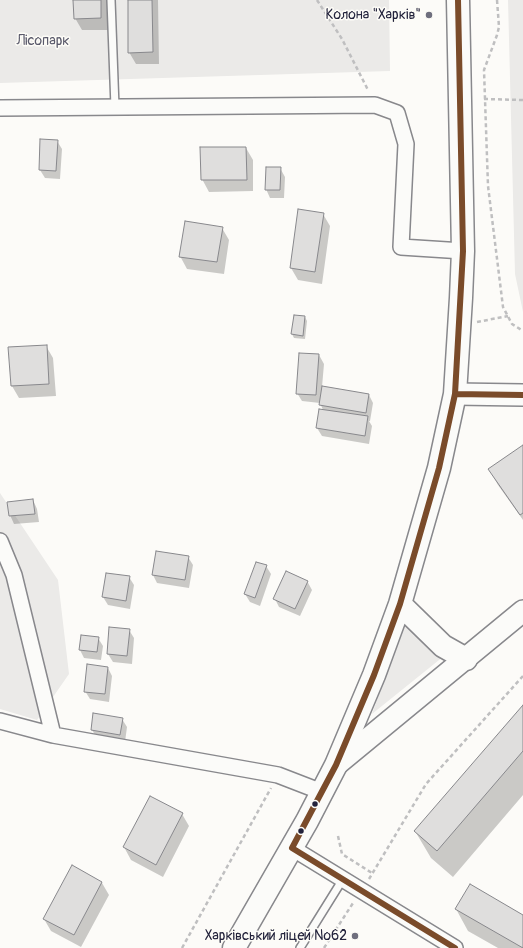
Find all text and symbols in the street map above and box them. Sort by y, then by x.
place label: Колона "Харків" [325,7,421,23]
marker: Колона "Харків" [424,10,434,20]
park label: Лісопарк [17,33,69,49]
unlabelled marker [310,799,320,809]
unlabelled marker [296,826,306,836]
place label: Харківський ліцей №62 [205,928,347,944]
marker: Харківський ліцей №62 [350,931,360,941]

